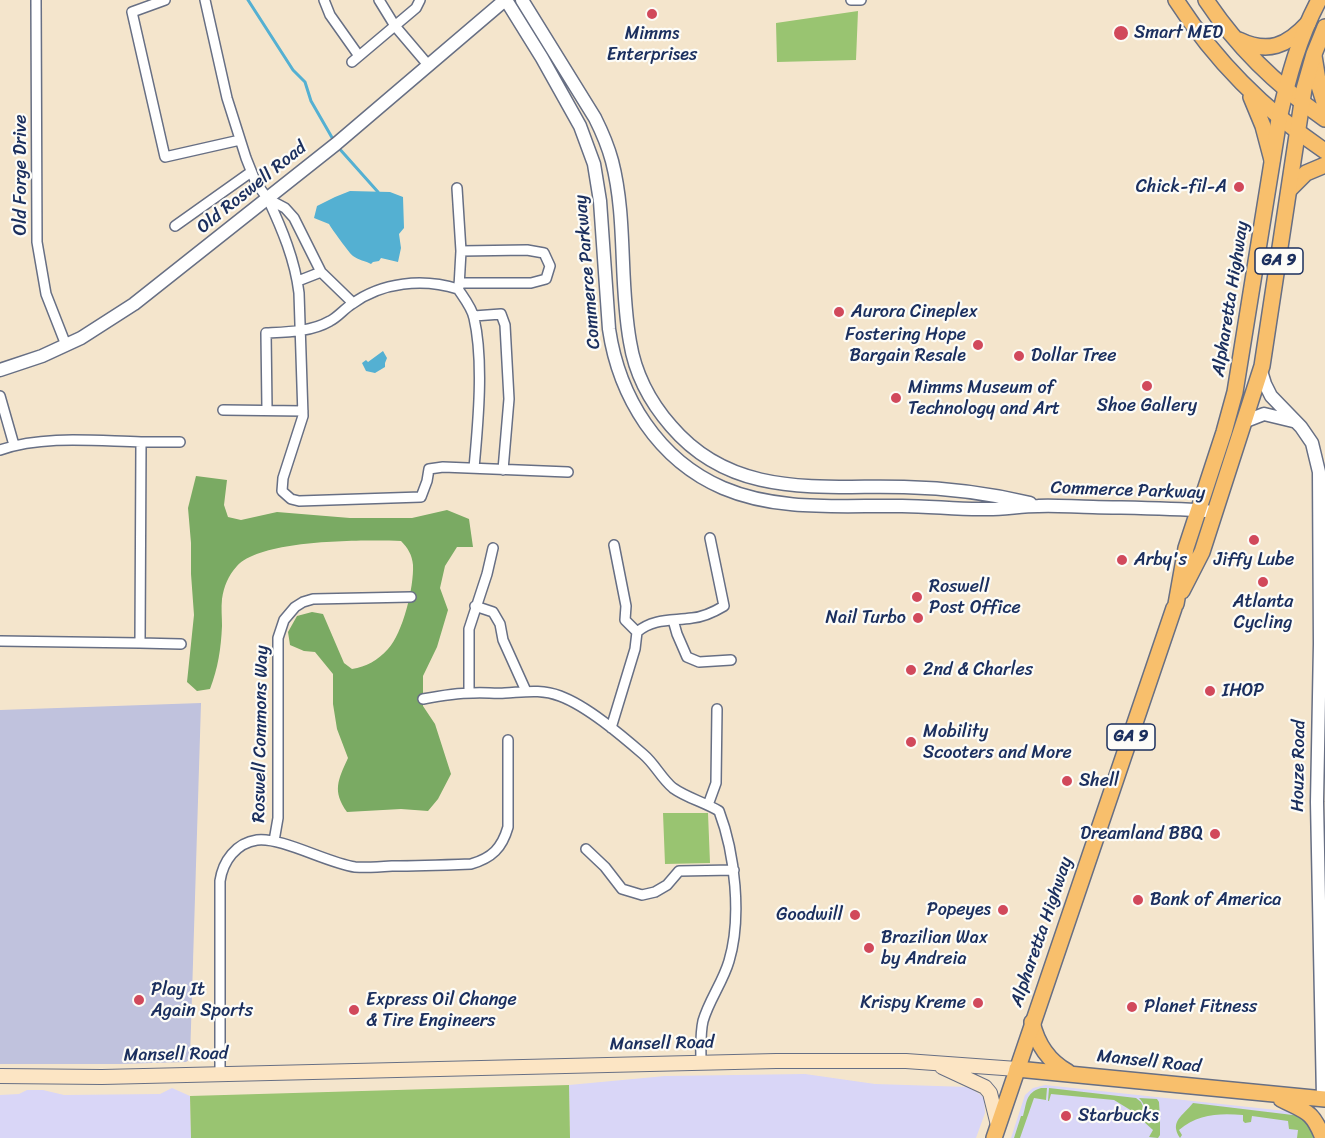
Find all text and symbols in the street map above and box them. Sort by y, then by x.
marker: Mimms Enterprises [645,7,659,21]
place label: Smart MED [1134,22,1223,44]
place label: Mimms Enterprises [607,23,697,66]
marker: Smart MED [1112,24,1130,42]
street label: Old Forge Drive [10,114,32,236]
street label: Old Roswell Road [193,137,311,239]
place label: Chick-fil-A [1136,176,1227,198]
marker: Chick-fil-A [1232,180,1246,194]
street label: Commerce Parkway [570,194,606,350]
street label: Alpharetta Highway [1208,220,1254,378]
road number: GA 9 [1255,248,1303,274]
place label: Aurora Cineplex [851,301,978,323]
marker: Aurora Cineplex [832,305,846,319]
place label: Fostering Hope Bargain Resale [845,324,966,366]
marker: Fostering Hope Bargain Resale [971,338,985,352]
place label: Dollar Tree [1031,345,1117,367]
marker: Dollar Tree [1012,349,1026,363]
place label: Mimms Museum of Technology and Art [908,377,1060,420]
marker: Shoe Gallery [1140,379,1154,393]
marker: Mimms Museum of Technology and Art [889,391,903,405]
place label: Shoe Gallery [1097,395,1197,417]
street label: Commerce Parkway [1050,478,1206,504]
marker: Jiffy Lube [1247,533,1261,547]
place label: Arby's [1134,549,1187,571]
place label: Jiffy Lube [1214,549,1294,571]
marker: Arby's [1115,553,1129,567]
marker: Atlanta Cycling [1256,575,1270,589]
place label: Roswell Post Office [929,576,1021,618]
marker: Roswell Post Office [910,590,924,604]
place label: Atlanta Cycling [1233,591,1293,634]
place label: Nail Turbo [826,607,906,629]
marker: Nail Turbo [911,611,925,625]
street label: Roswell Commons Way [249,645,273,823]
place label: 2nd & Charles [923,659,1033,681]
marker: 2nd & Charles [904,663,918,677]
place label: IHOP [1222,680,1264,702]
marker: IHOP [1203,684,1217,698]
street label: Houze Road [1287,720,1311,812]
place label: Mobility Scooters and More [923,721,1072,764]
road number: GA 9 [1107,724,1155,750]
marker: Mobility Scooters and More [904,735,918,749]
place label: Shell [1079,770,1119,792]
marker: Shell [1060,774,1074,788]
place label: Dreamland BBQ [1080,823,1203,845]
marker: Dreamland BBQ [1208,827,1222,841]
street label: Alpharetta Highway [1006,854,1078,1010]
place label: Bank of America [1150,889,1281,911]
marker: Bank of America [1131,893,1145,907]
place label: Popeyes [927,899,991,921]
marker: Popeyes [996,903,1010,917]
place label: Goodwill [776,904,843,926]
marker: Goodwill [848,908,862,922]
place label: Brazilian Wax by Andreia [881,927,988,970]
marker: Brazilian Wax by Andreia [862,941,876,955]
place label: Play It Again Sports [151,979,253,1022]
place label: Express Oil Change & Tire Engineers [366,989,517,1032]
place label: Krispy Kreme [860,992,966,1014]
marker: Play It Again Sports [132,993,146,1007]
marker: Krispy Kreme [971,996,985,1010]
place label: Planet Fitness [1144,996,1257,1018]
marker: Planet Fitness [1125,1000,1139,1014]
marker: Express Oil Change & Tire Engineers [347,1003,361,1017]
street label: Mansell Road [610,1032,714,1056]
street label: Mansell Road [124,1043,228,1067]
street label: Mansell Road [1096,1046,1202,1078]
place label: Starbucks [1078,1105,1159,1127]
marker: Starbucks [1059,1109,1073,1123]

